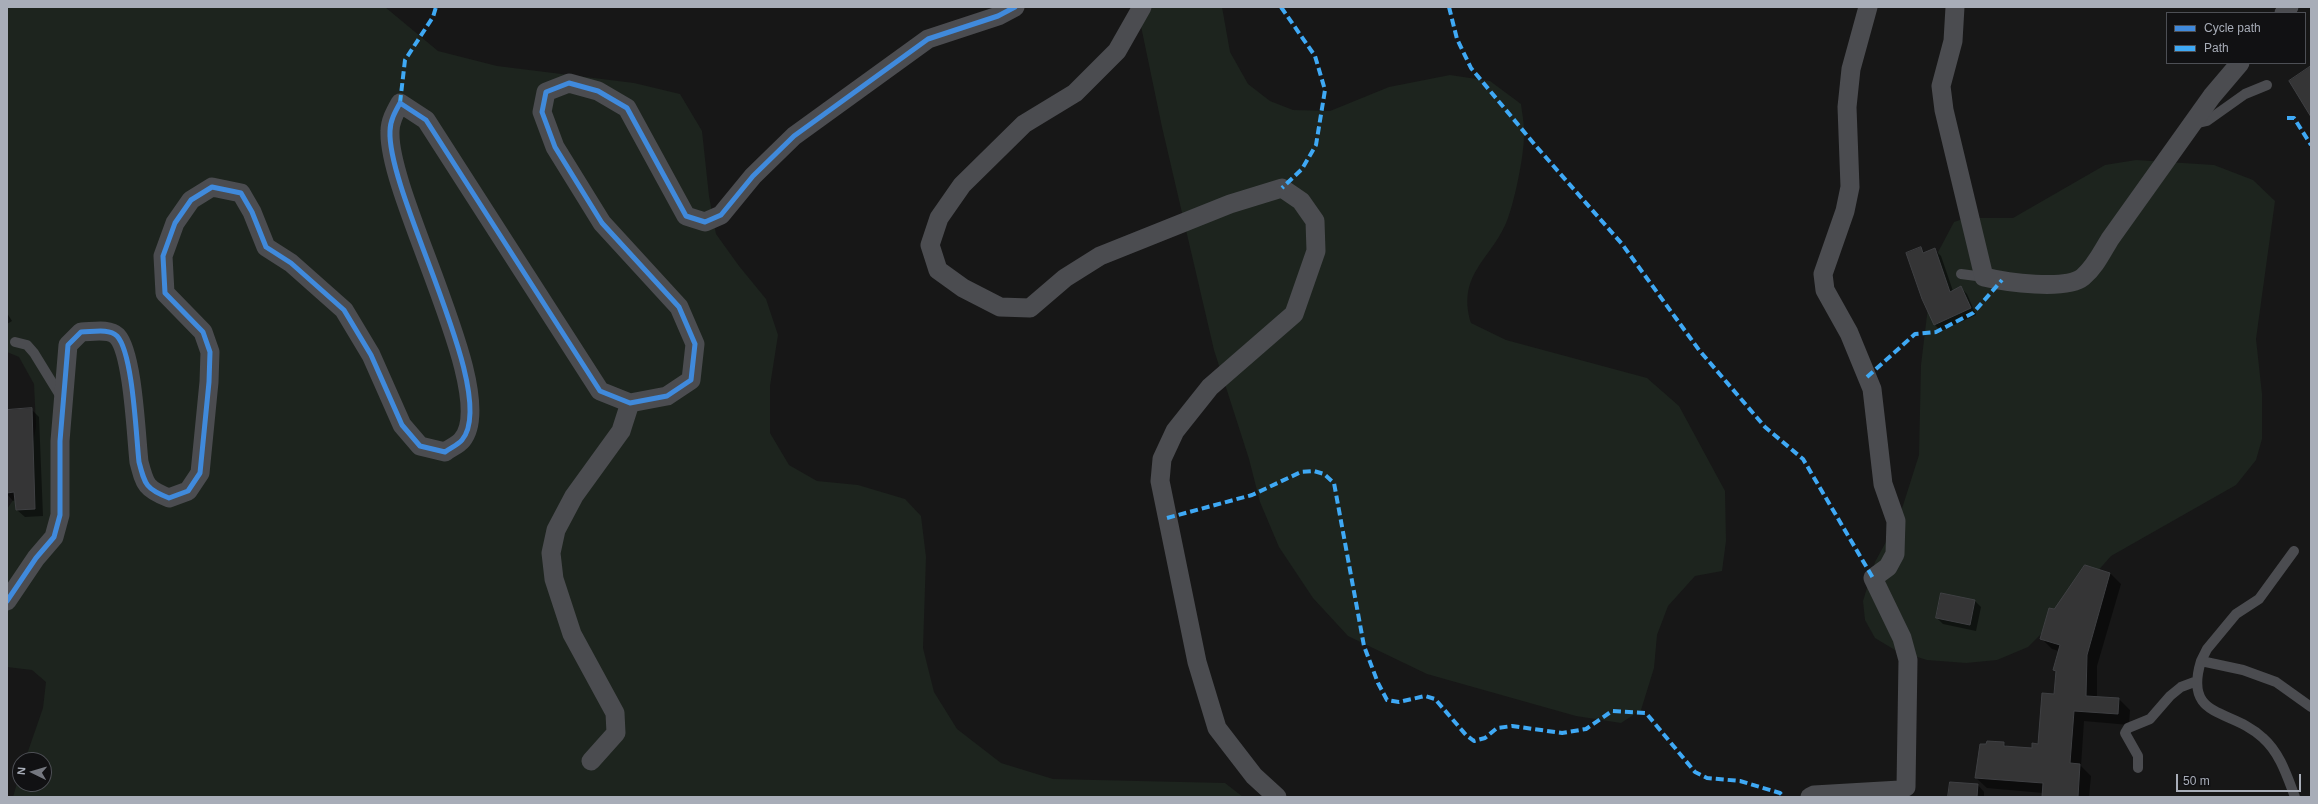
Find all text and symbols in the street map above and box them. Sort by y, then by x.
legend [2166,12,2306,64]
text: Cycle path [2204,21,2261,35]
text: Path [2204,41,2229,55]
north arrow [12,752,52,792]
scale bar [2178,766,2303,792]
text: N [15,767,27,776]
text: 50 m [2183,774,2210,788]

